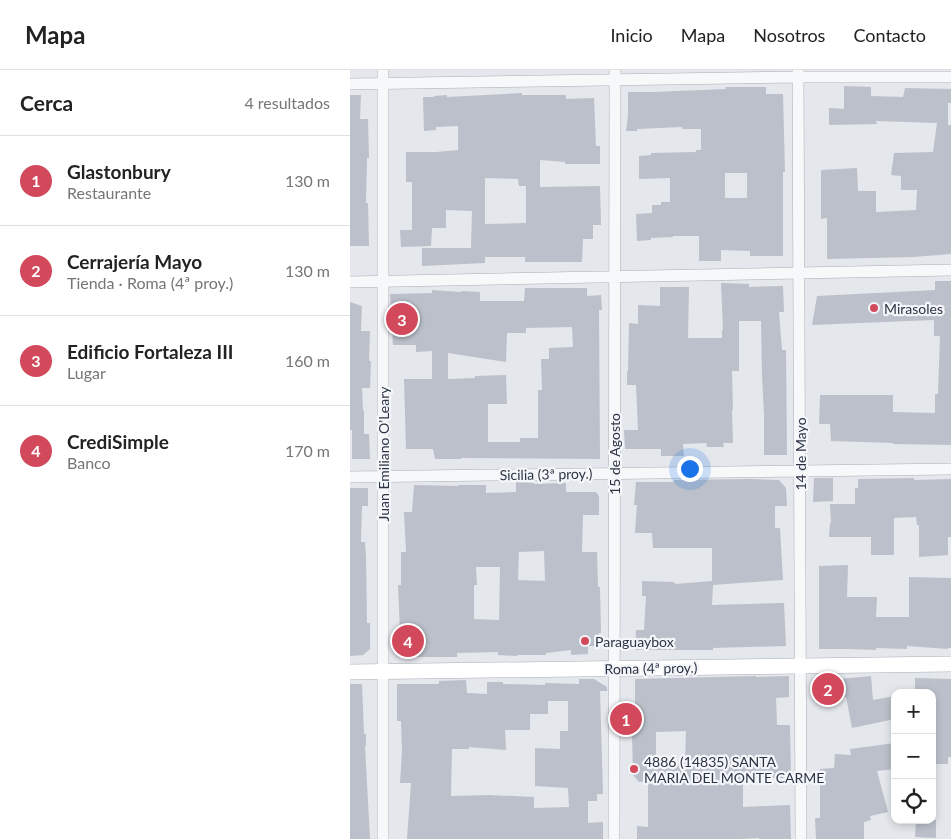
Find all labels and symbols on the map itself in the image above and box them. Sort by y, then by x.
pin: 3 [386,300,418,338]
place label: Mirasoles [884,300,943,317]
marker: Mirasoles [868,302,880,314]
street label: Juan Emiliano O'Leary [375,386,392,522]
street label: 15 de Agosto [606,413,623,495]
street label: 14 de Mayo [792,417,809,491]
your location [677,456,703,482]
street label: Sicilia (3ª proy.) [499,465,593,483]
pin: 4 [392,622,424,660]
place label: Paraguaybox [595,633,674,650]
marker: Paraguaybox [579,635,591,647]
street label: Roma (4ª proy.) [604,659,698,677]
pin: 2 [812,670,844,708]
pin: 1 [610,700,642,738]
place label: 4886 (14835) SANTA MARIA DEL MONTE CARME [644,753,824,786]
marker: 4886 (14835) SANTA MARIA DEL MONTE CARME [628,763,640,775]

